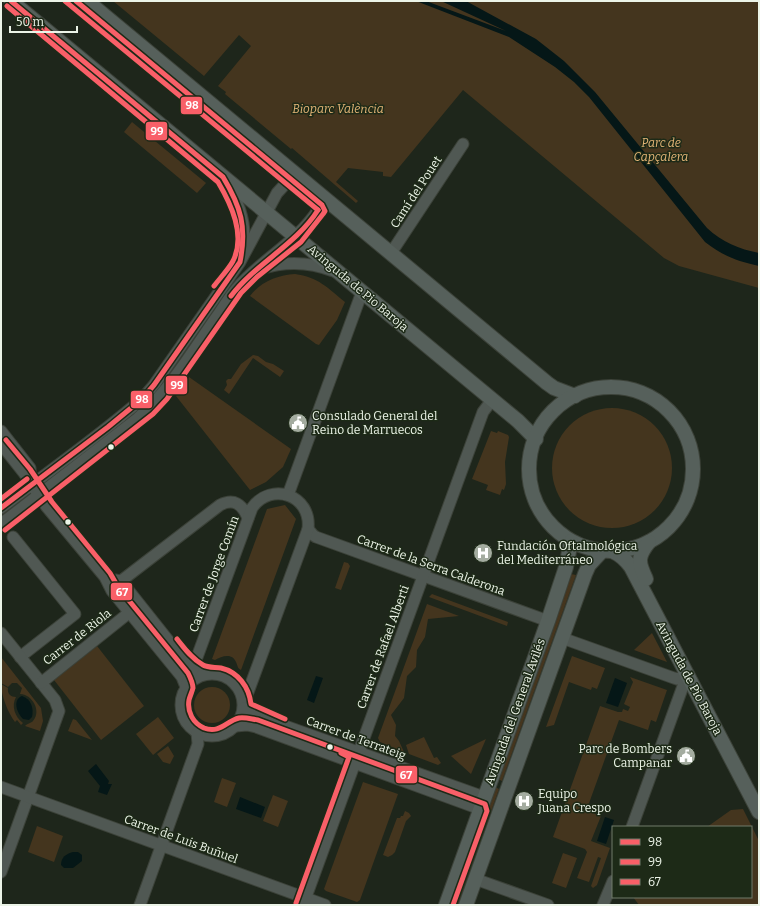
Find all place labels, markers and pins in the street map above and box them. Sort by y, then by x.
place label: Consulado General del Reino de Marruecos [312,409,438,437]
public building icon: Consulado General del Reino de Marruecos [287,412,309,434]
unlabelled marker [106,442,116,452]
unlabelled marker [63,517,73,527]
place label: Fundación Oftalmológica del Mediterráneo [497,539,638,567]
hospital icon: Fundación Oftalmológica del Mediterráneo [472,542,494,564]
unlabelled marker [325,742,335,752]
place label: Parc de Bombers Campanar [579,742,673,770]
public building icon: Parc de Bombers Campanar [675,745,697,767]
place label: Equipo Juana Crespo [537,787,611,815]
hospital icon: Equipo Juana Crespo [513,790,535,812]

